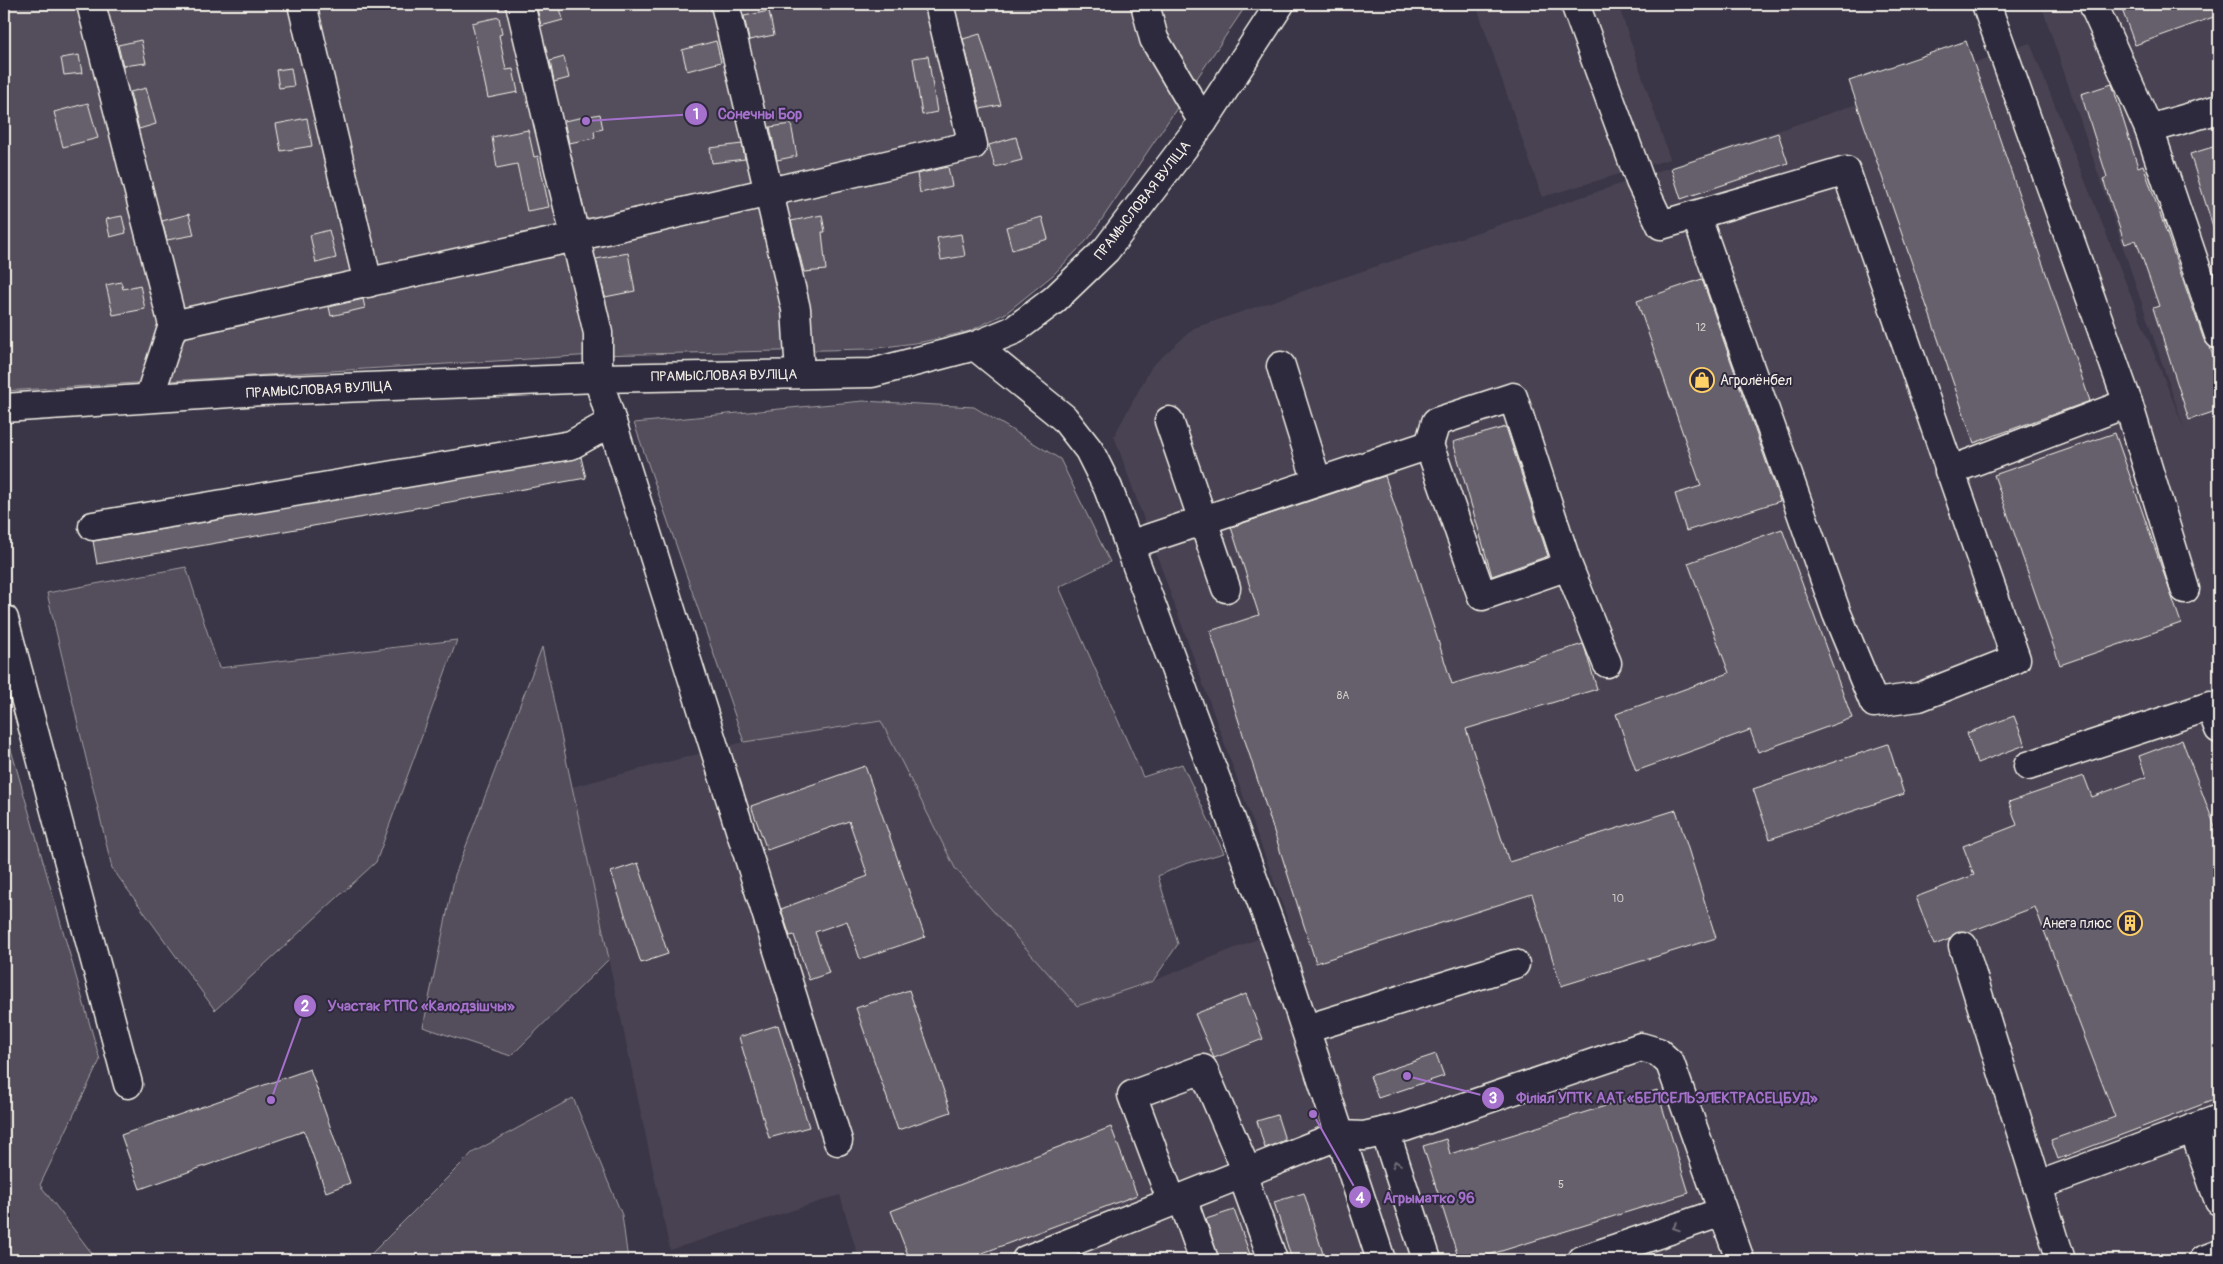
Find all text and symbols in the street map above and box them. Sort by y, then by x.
callout: Сонечны Бор [683,99,812,129]
text: 1 [693,105,699,124]
text: Сонечны Бор [718,105,802,124]
street label: ПРАМЫСЛОВАЯ ВУЛІЦА [1091,137,1194,263]
house number: 12 [1696,321,1706,334]
street label: ПРАМЫСЛОВАЯ ВУЛІЦА [651,366,797,385]
shop icon: Агролёнбел [1689,367,1715,393]
place label: Агролёнбел [1720,372,1792,389]
street label: ПРАМЫСЛОВАЯ ВУЛІЦА [245,377,393,402]
house number: 8А [1337,689,1349,702]
house number: 10 [1612,892,1624,905]
building icon: Анега плюс [2117,910,2143,936]
place label: Анега плюс [2042,915,2112,932]
callout: Участак РТПС «Калодзішчы» [292,991,524,1021]
text: 2 [301,997,309,1016]
text: Участак РТПС «Калодзішчы» [328,997,515,1016]
callout: Філіял УПТК ААТ «БЕЛСЕЛЬЭЛЕКТРАСЕЦБУД» [1481,1083,1827,1113]
text: 3 [1489,1089,1497,1108]
text: Філіял УПТК ААТ «БЕЛСЕЛЬЭЛЕКТРАСЕЦБУД» [1515,1089,1818,1108]
one-way arrow [1391,1160,1401,1169]
house number: 5 [1558,1178,1564,1191]
callout: Агрыматко 96 [1348,1182,1484,1212]
text: 4 [1356,1189,1365,1208]
text: Агрыматко 96 [1383,1189,1475,1208]
one-way arrow [1672,1222,1680,1232]

